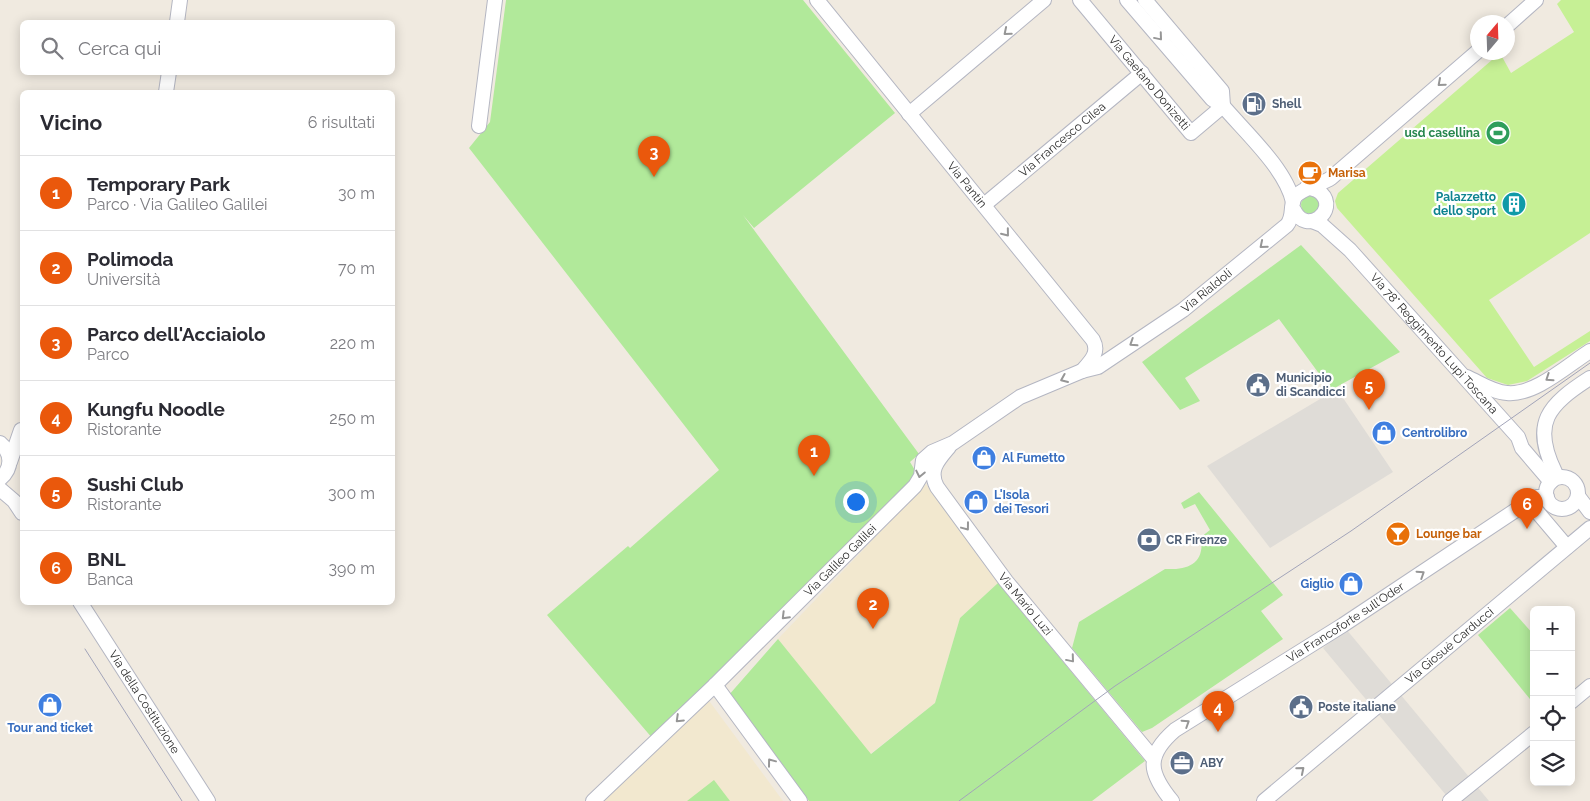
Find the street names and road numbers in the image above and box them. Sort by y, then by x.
street label: Via Gaetano Donizetti [1106,33,1193,133]
street label: Via Francesco Cilea [1016,99,1108,180]
street label: Via Pantin [944,159,990,211]
street label: Via Rialdoli [1179,266,1235,315]
street label: Via 78° Reggimento Lupi Toscana [1367,270,1501,417]
street label: Via Galileo Galilei [801,522,879,599]
street label: Via Mario Luzi [995,570,1055,638]
street label: Via Francoforte sull'Oder [1284,579,1407,665]
street label: Via Giosuè Carducci [1402,605,1497,687]
street label: Via della Costituzione [106,648,183,756]

